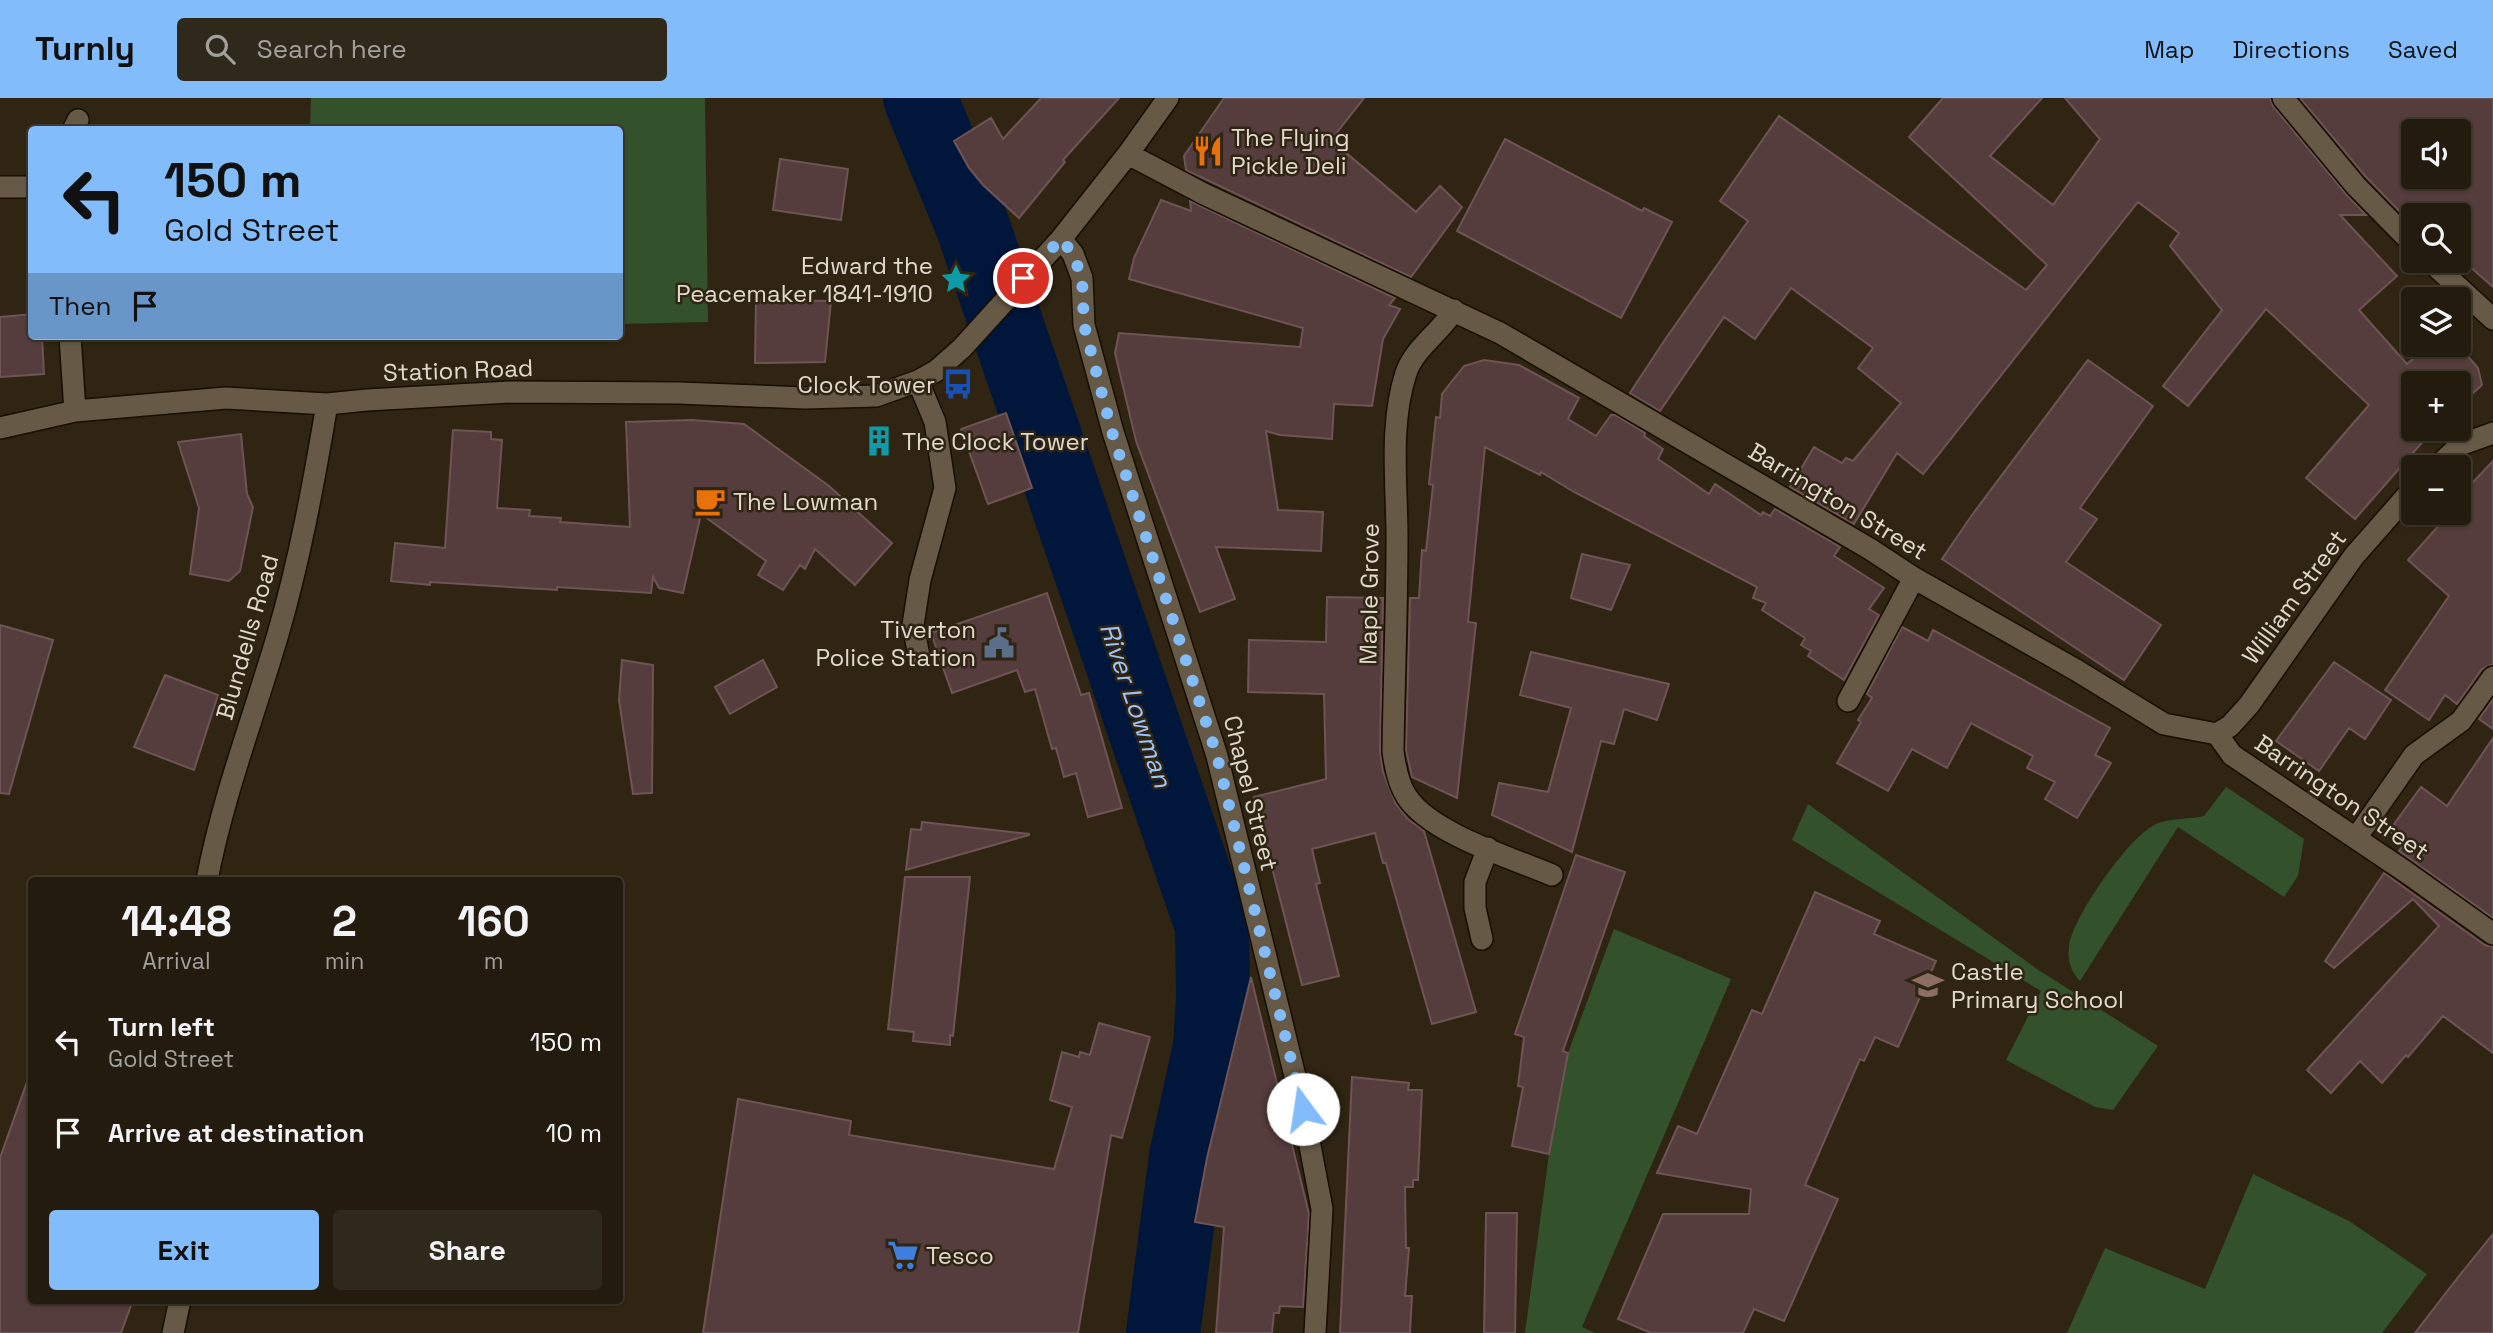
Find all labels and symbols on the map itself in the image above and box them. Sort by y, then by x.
place label: The Flying Pickle Deli [1231,122,1350,181]
restaurant icon: The Flying Pickle Deli [1191,134,1225,168]
pin [993,248,1053,308]
place label: Edward the Peacemaker 1841-1910 [676,250,933,309]
place icon: Edward the Peacemaker 1841-1910 [939,262,973,296]
street label: Station Road [382,352,534,388]
bus stop icon: Clock Tower [941,367,975,401]
place label: Clock Tower [798,369,935,400]
building icon: The Clock Tower [862,424,896,458]
place label: The Clock Tower [902,426,1089,457]
street label: Barrington Street [1743,435,1933,567]
cafe icon: The Lowman [693,484,727,518]
place label: The Lowman [733,486,878,517]
street label: Maple Grove [1352,523,1386,665]
street label: William Street [2235,524,2353,670]
street label: Blundells Road [209,551,285,723]
place label: Tiverton Police Station [815,614,976,673]
water label: River Lowman [1092,618,1180,793]
public building icon: Tiverton Police Station [982,626,1016,660]
street label: Chapel Street [1217,712,1285,874]
street label: Barrington Street [2249,727,2435,867]
place label: Castle Primary School [1951,956,2124,1015]
school or university icon: Castle Primary School [1911,968,1945,1002]
position arrow [1266,1072,1340,1146]
supermarket icon: Tesco [886,1238,920,1272]
place label: Tesco [926,1240,994,1271]

